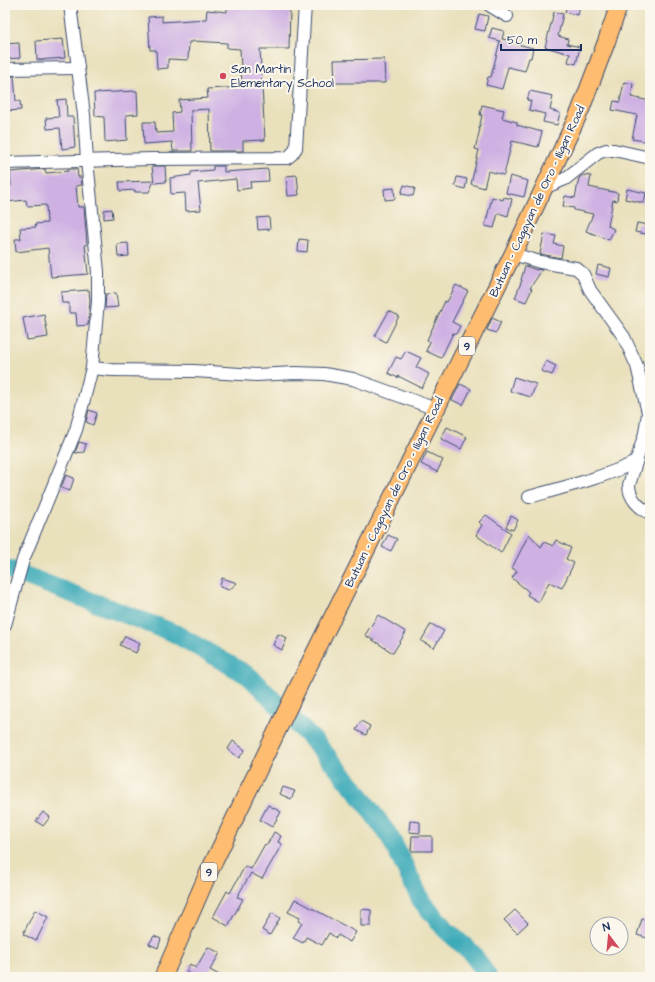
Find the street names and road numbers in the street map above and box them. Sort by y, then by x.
street label: Butuan – Cagayan de Oro – Iligan Road [485,103,590,300]
road number: 9 [459,337,475,355]
street label: Butuan – Cagayan de Oro – Iligan Road [341,394,449,591]
road number: 9 [201,863,217,881]

